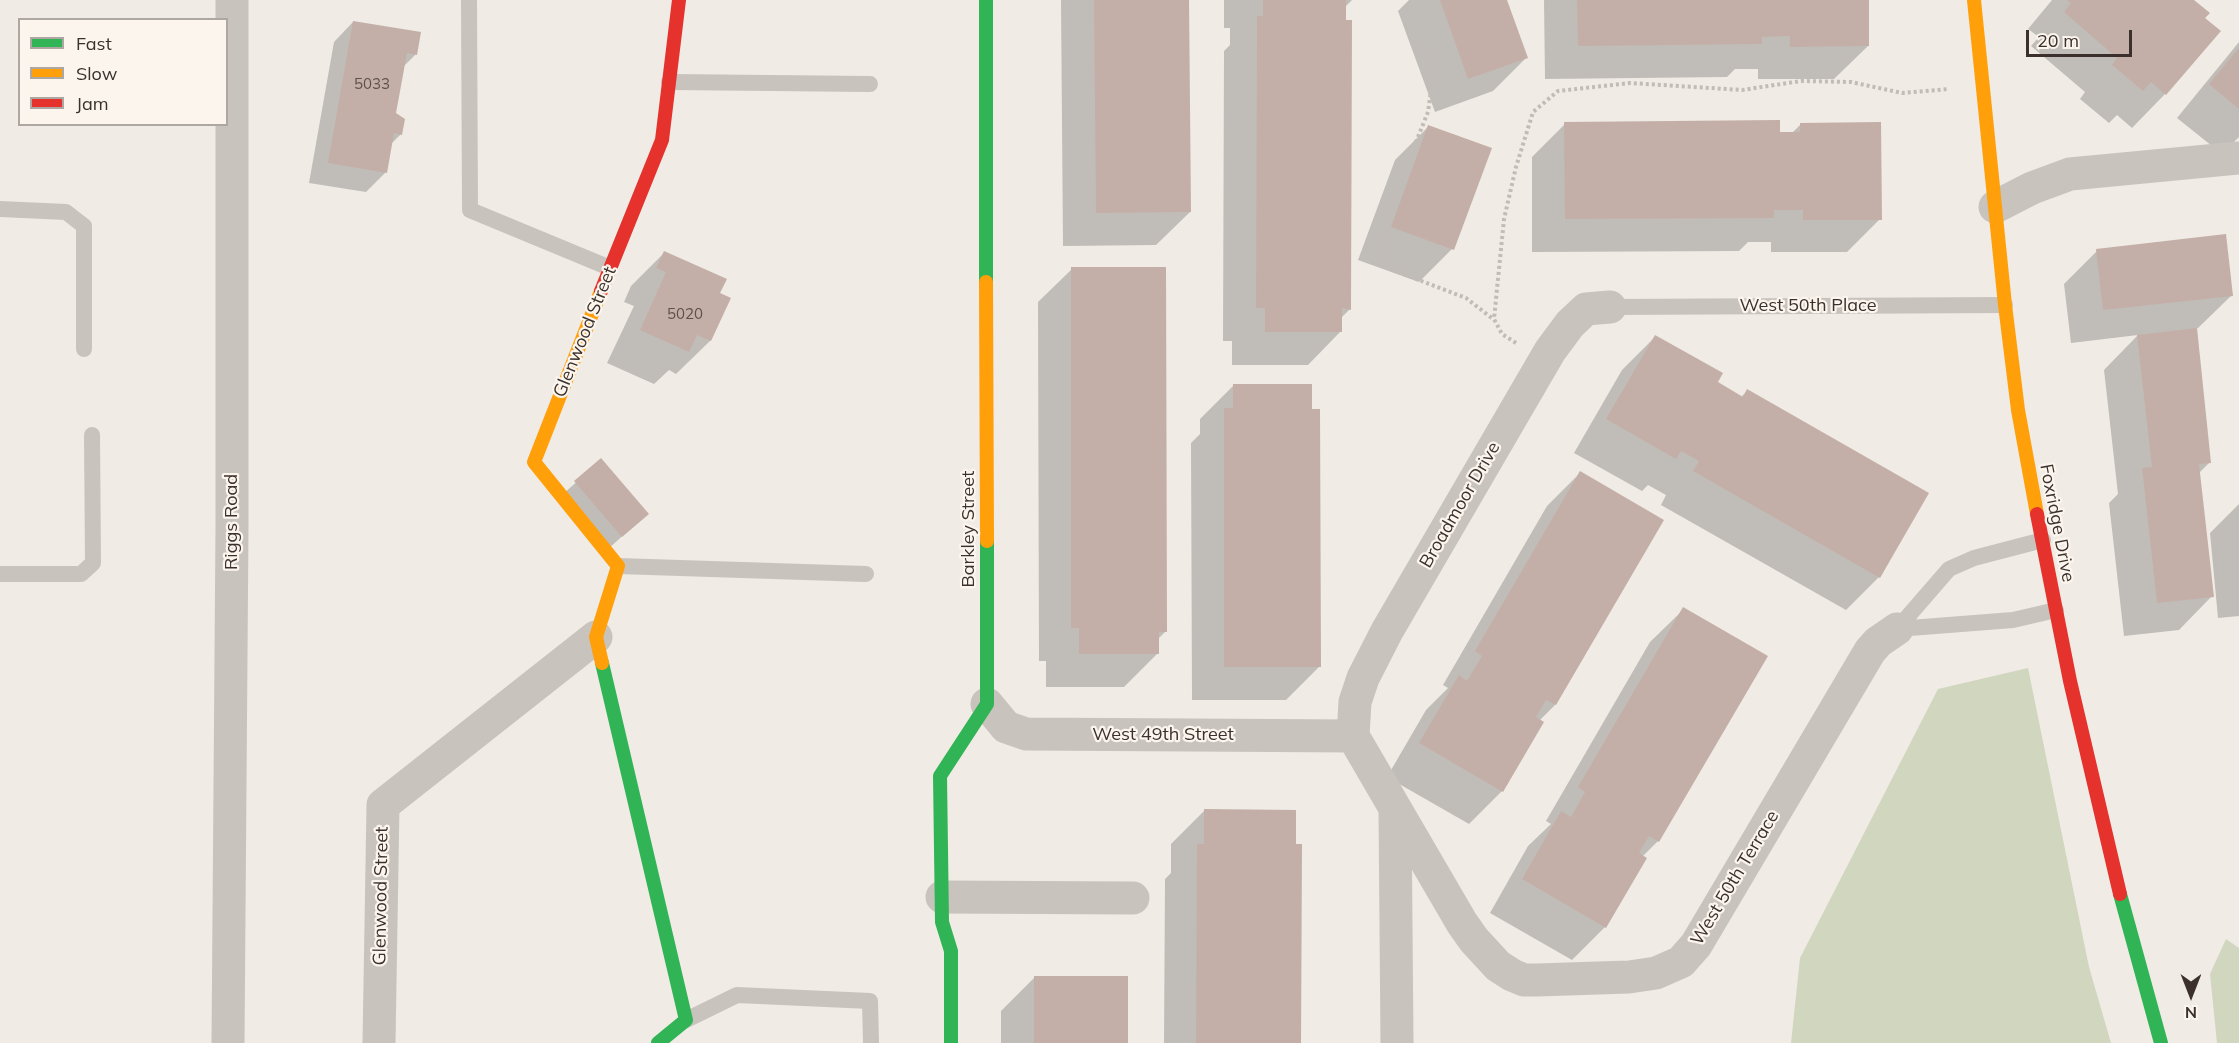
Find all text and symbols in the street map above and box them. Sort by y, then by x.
legend [18,18,228,126]
scale bar [2029,18,2136,56]
text: 20 m [2037,29,2079,52]
text: Fast [76,32,112,55]
text: Slow [76,62,117,85]
house number: 5033 [354,75,390,93]
text: Jam [76,92,109,115]
street label: Glenwood Street [549,264,621,400]
street label: West 50th Place [1739,295,1877,317]
house number: 5020 [667,305,703,323]
street label: Broadmoor Drive [1415,438,1505,572]
street label: Foxridge Drive [2035,462,2079,584]
street label: Barkley Street [958,471,980,587]
street label: Riggs Road [221,474,243,570]
street label: West 49th Street [1092,724,1234,746]
street label: West 50th Terrace [1686,807,1784,949]
street label: Glenwood Street [369,826,393,966]
north arrow [2161,965,2221,1025]
text: N [2185,1003,2197,1023]

